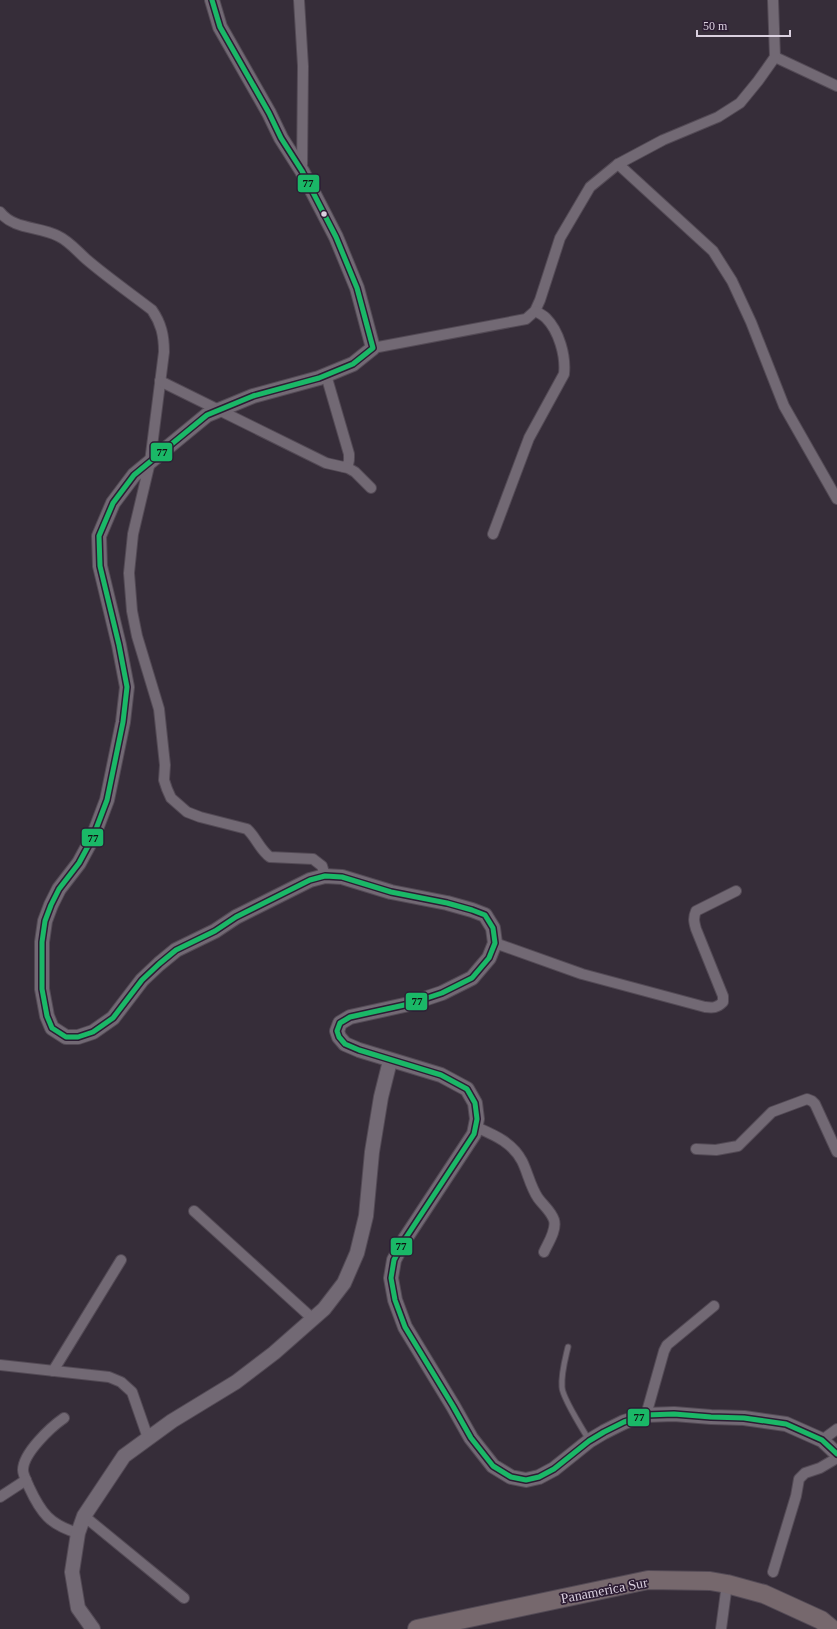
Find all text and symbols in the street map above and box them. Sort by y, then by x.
scale bar [697,12,790,38]
text: 50 m [703,19,728,33]
line badge: 77 [297,174,320,193]
text: 77 [303,177,314,189]
unlabelled marker [319,209,329,219]
line badge: 77 [150,442,173,462]
text: 77 [157,446,168,458]
line badge: 77 [81,828,104,847]
text: 77 [88,832,99,844]
line badge: 77 [405,992,428,1011]
text: 77 [412,995,423,1007]
line badge: 77 [390,1237,413,1256]
text: 77 [396,1240,407,1252]
line badge: 77 [627,1408,650,1427]
text: 77 [634,1411,645,1423]
street label: Panamerica Sur [559,1575,649,1606]

